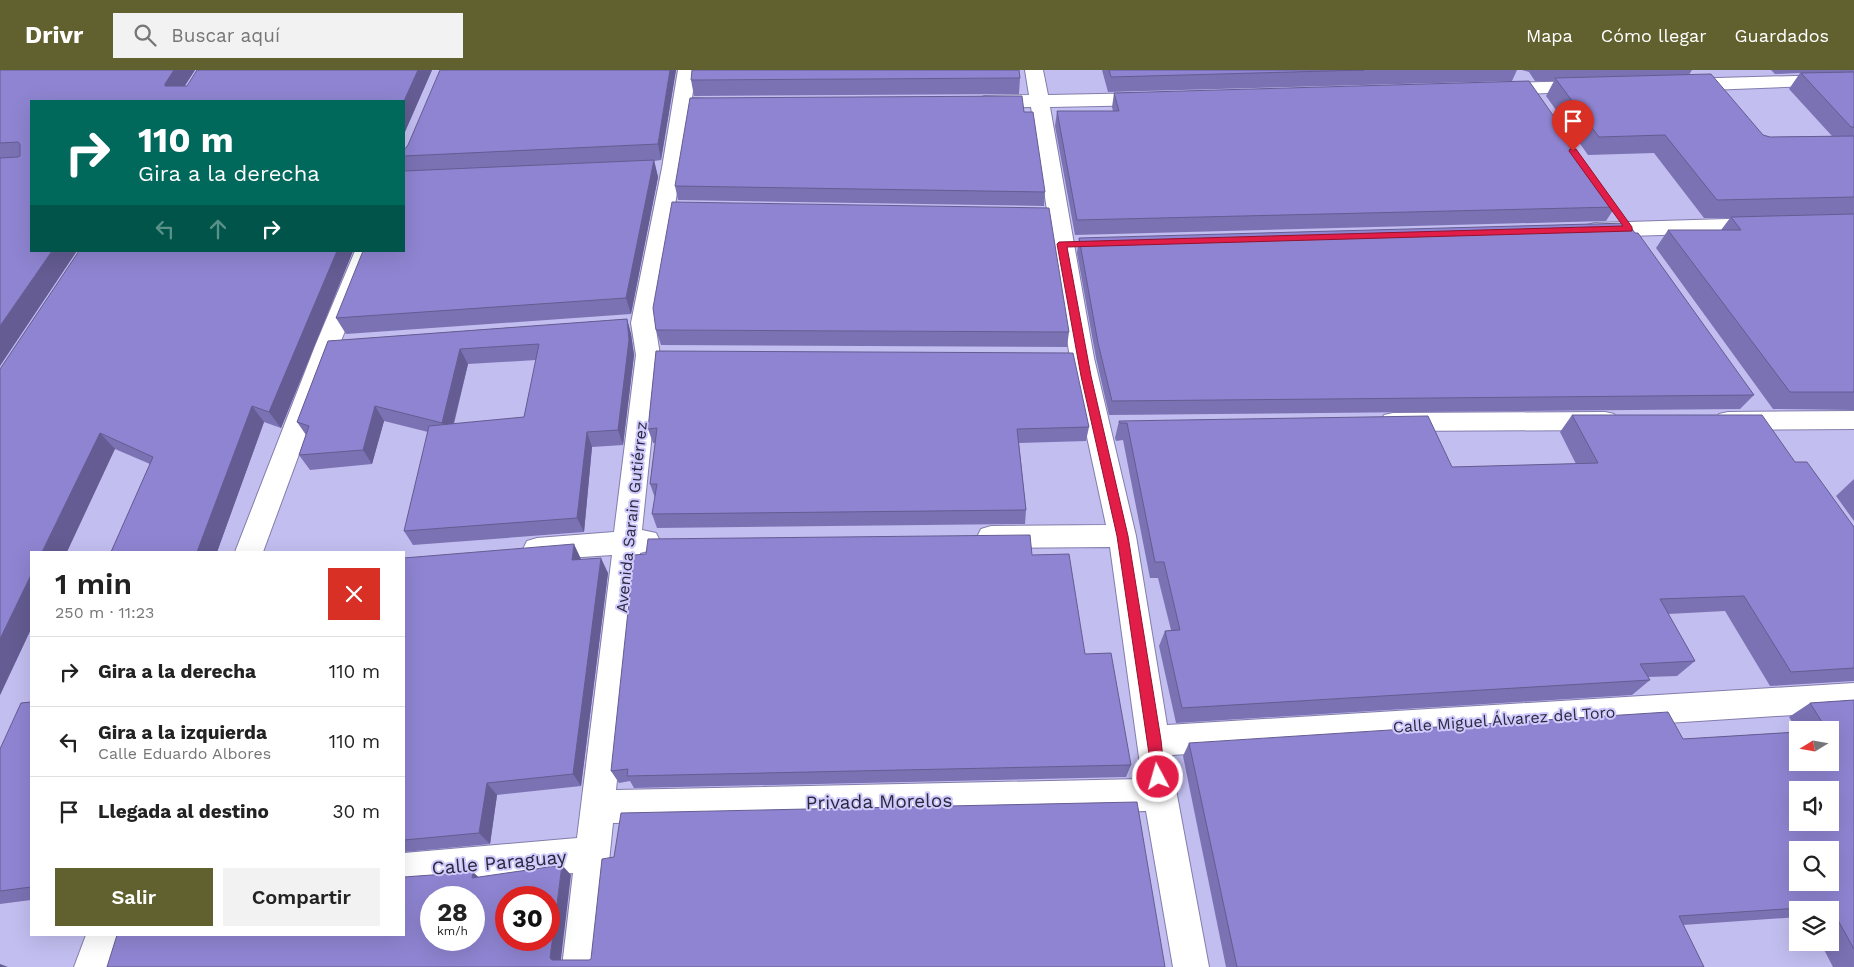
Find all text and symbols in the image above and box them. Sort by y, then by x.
search box [113,13,463,58]
text: Drivr [25,21,83,49]
icon: search [131,21,159,49]
text: Buscar aquí [171,24,280,47]
text: Mapa [1526,25,1573,46]
text: Cómo llegar [1601,25,1707,46]
text: Guardados [1735,25,1829,46]
pin [1552,100,1594,151]
icon: arrive [1559,107,1587,135]
text: 110 m [138,119,234,161]
icon: right [55,120,120,185]
text: Gira a la derecha [138,161,320,186]
icon: left [151,215,179,243]
icon: ahead [204,215,232,243]
icon: right [257,215,285,243]
street label: Avenida Sarain Gutiérrez [612,420,651,614]
text: 1 min [55,566,132,601]
button: close [328,568,380,620]
text: 250 m · 11:23 [55,603,154,622]
icon: right [55,658,83,686]
text: Gira a la derecha [98,660,256,683]
text: 110 m [329,660,380,683]
street label: Calle Miguel Álvarez del Toro [1392,702,1616,737]
text: Gira a la izquierda [98,721,267,744]
north arrow [1789,721,1839,771]
map controls [1789,721,1839,951]
icon: left [55,728,83,756]
text: 110 m [329,730,380,753]
text: Calle Eduardo Albores [98,744,271,763]
position arrow [1131,750,1183,802]
button: sound [1789,781,1839,831]
street label: Privada Morelos [806,789,953,814]
icon: arrive [55,798,83,826]
text: Llegada al destino [98,800,269,823]
text: 30 m [333,800,380,823]
button: search [1789,841,1839,891]
street label: Calle Paraguay [431,845,568,880]
button: Salir [55,868,213,926]
button: Compartir [223,868,380,926]
speed limit sign: 30 [495,886,560,951]
text: 28 [437,898,468,927]
button: layers [1789,901,1839,951]
text: km/h [437,924,468,938]

